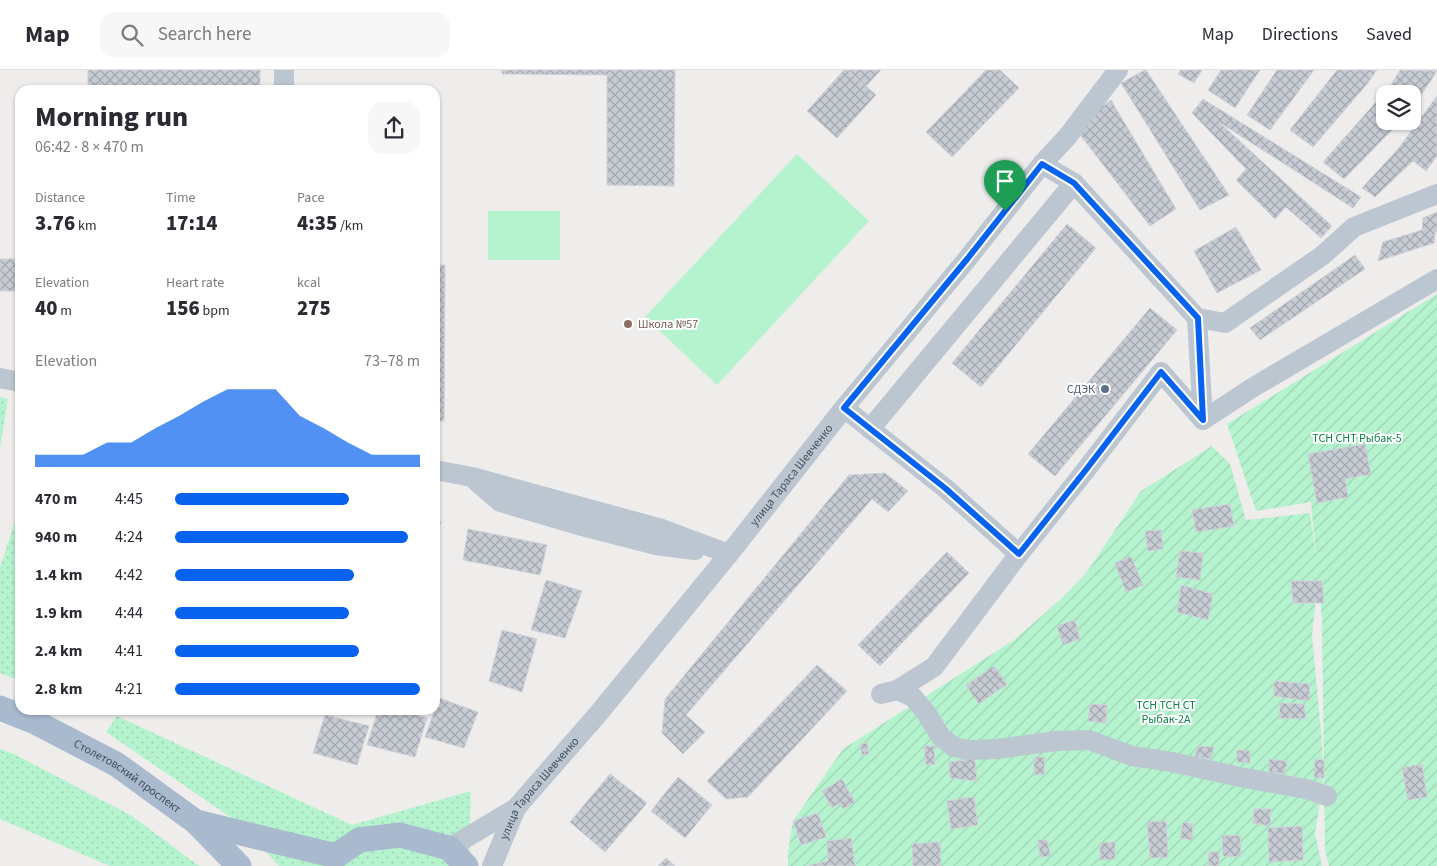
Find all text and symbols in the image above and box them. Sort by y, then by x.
search box [100,12,450,57]
text: Map [25,17,70,52]
icon: search [118,21,146,49]
text: Search here [158,21,251,48]
text: Map [1202,22,1234,47]
text: Directions [1262,22,1338,47]
text: Saved [1366,22,1412,47]
map controls [1376,85,1421,130]
button: layers [1376,85,1421,130]
text: Morning run [35,97,188,137]
button: share [368,102,420,154]
text: 06:42 · 8 × 470 m [35,136,144,158]
pin [984,160,1026,211]
icon: arrive [991,167,1019,195]
text: Distance [35,188,85,208]
text: Time [166,188,196,208]
text: Pace [297,188,324,208]
text: 3.76 [35,208,75,238]
text: 17:14 [166,208,217,238]
text: 4:35 [297,208,337,238]
text: km [75,216,97,236]
text: /km [337,216,363,236]
text: Elevation [35,273,90,293]
text: Heart rate [166,273,224,293]
text: kcal [297,273,321,293]
text: 40 [35,293,57,323]
text: 156 [166,293,200,323]
text: 275 [297,293,331,323]
text: m [57,301,72,321]
text: bpm [200,301,230,321]
place label: Школа №57 [638,316,698,333]
marker: Школа №57 [622,318,634,330]
text: Elevation [35,350,97,372]
text: 73–78 m [364,350,420,372]
place label: СДЭК [1067,381,1095,398]
marker: СДЭК [1099,383,1111,395]
street label: улица Тараса Шевченко [746,421,837,530]
park label: ТСН СНТ Рыбак-5 [1312,430,1402,447]
text: 470 m [35,488,77,510]
text: 4:45 [115,488,143,510]
text: 940 m [35,526,77,548]
text: 4:24 [115,526,143,548]
text: 1.4 km [35,564,82,586]
text: 4:42 [115,564,143,586]
text: 1.9 km [35,602,82,624]
text: 4:44 [115,602,143,624]
text: 2.4 km [35,640,82,662]
text: 4:41 [115,640,143,662]
text: 2.8 km [35,678,82,700]
text: 4:21 [115,678,143,700]
park label: ТСН ТСН СТ Рыбак-2А [1136,697,1196,728]
street label: улица Тараса Шевченко [496,733,583,842]
street label: Столетовский проспект [71,735,185,818]

